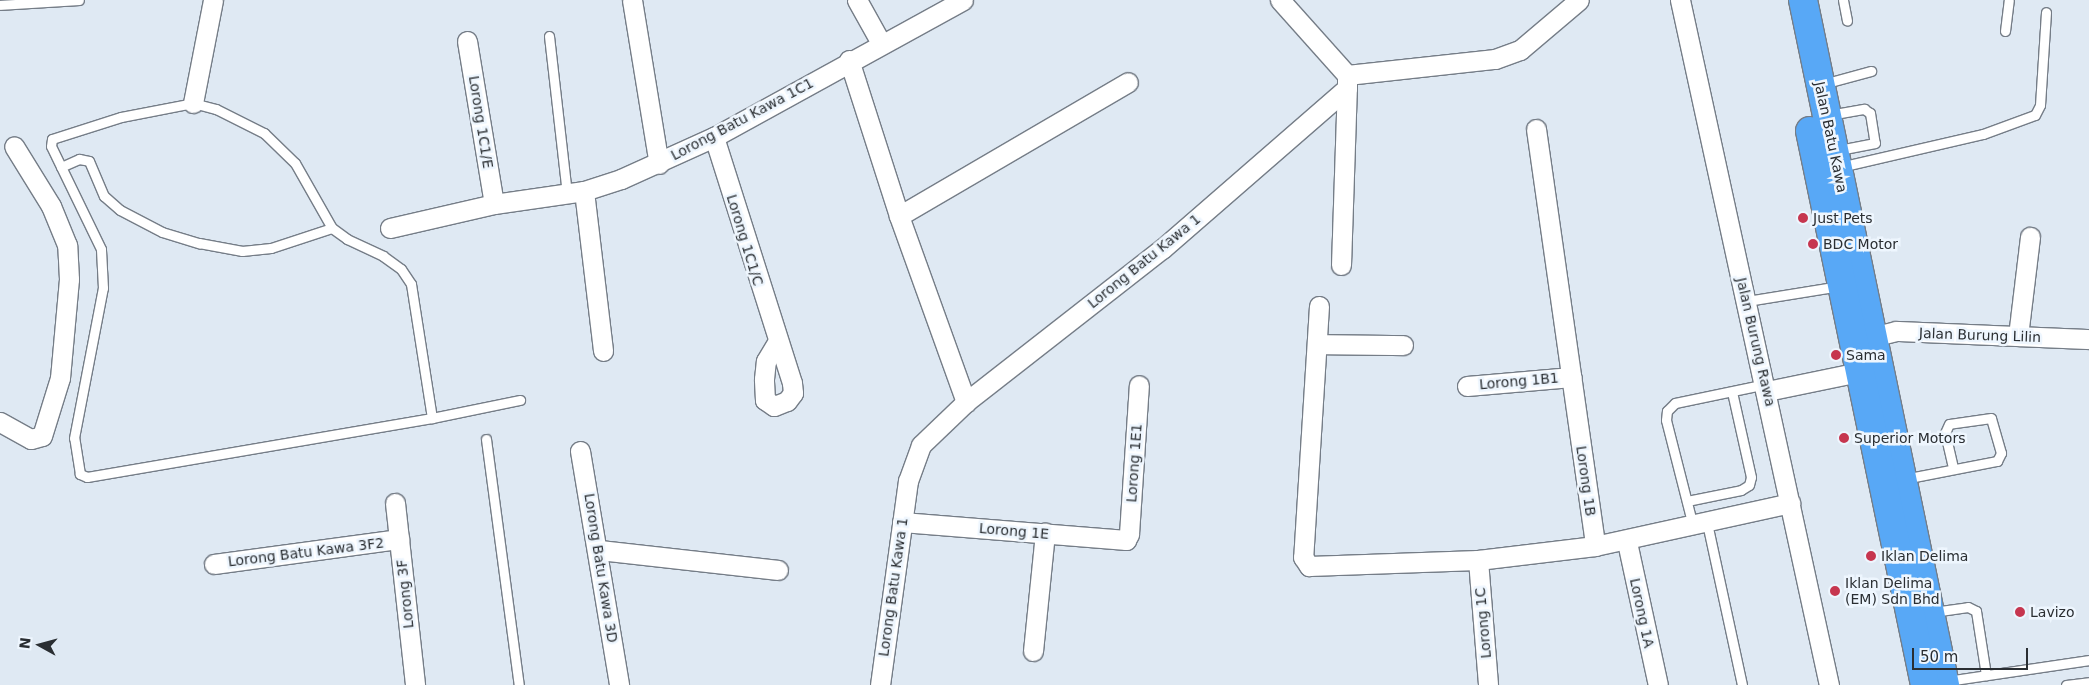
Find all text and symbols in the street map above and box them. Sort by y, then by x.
street label: Lorong Batu Kawa 1C1 [668,74,816,164]
street label: Lorong 1C1/E [465,75,497,169]
street label: Jalan Batu Kawa [1811,80,1851,194]
street label: Lorong 1C1/C [723,192,767,288]
street label: Lorong Batu Kawa 1 [1084,210,1204,312]
place label: Just Pets [1813,210,1873,226]
marker: Just Pets [1797,212,1809,224]
place label: BDC Motor [1823,236,1898,252]
marker: BDC Motor [1807,238,1819,250]
street label: Jalan Burung Rawa [1733,276,1779,408]
street label: Jalan Burung Lilin [1919,324,2041,346]
place label: Sama [1846,347,1886,363]
marker: Sama [1830,349,1842,361]
street label: Lorong 1B1 [1479,369,1559,393]
street label: Lorong 1E1 [1123,423,1145,503]
place label: Superior Motors [1854,430,1965,446]
marker: Superior Motors [1838,432,1850,444]
street label: Lorong 1B [1573,445,1599,517]
street label: Lorong Batu Kawa 3D [581,492,621,644]
street label: Lorong Batu Kawa 1 [875,516,911,658]
street label: Lorong 1E [978,520,1050,542]
street label: Lorong Batu Kawa 3F2 [227,534,385,570]
place label: Iklan Delima [1881,548,1968,564]
marker: Iklan Delima [1865,550,1877,562]
street label: Lorong 3F [393,559,417,629]
place label: Iklan Delima (EM) Sdn Bhd [1845,575,1940,608]
street label: Lorong 1A [1626,577,1658,649]
marker: Iklan Delima (EM) Sdn Bhd [1829,585,1841,597]
street label: Lorong 1C [1472,587,1494,659]
place label: Lavizo [2030,604,2074,620]
marker: Lavizo [2014,606,2026,618]
north arrow [15,620,65,670]
text: N [16,636,34,650]
scale bar [1914,638,2030,670]
text: 50 m [1920,648,1958,666]

